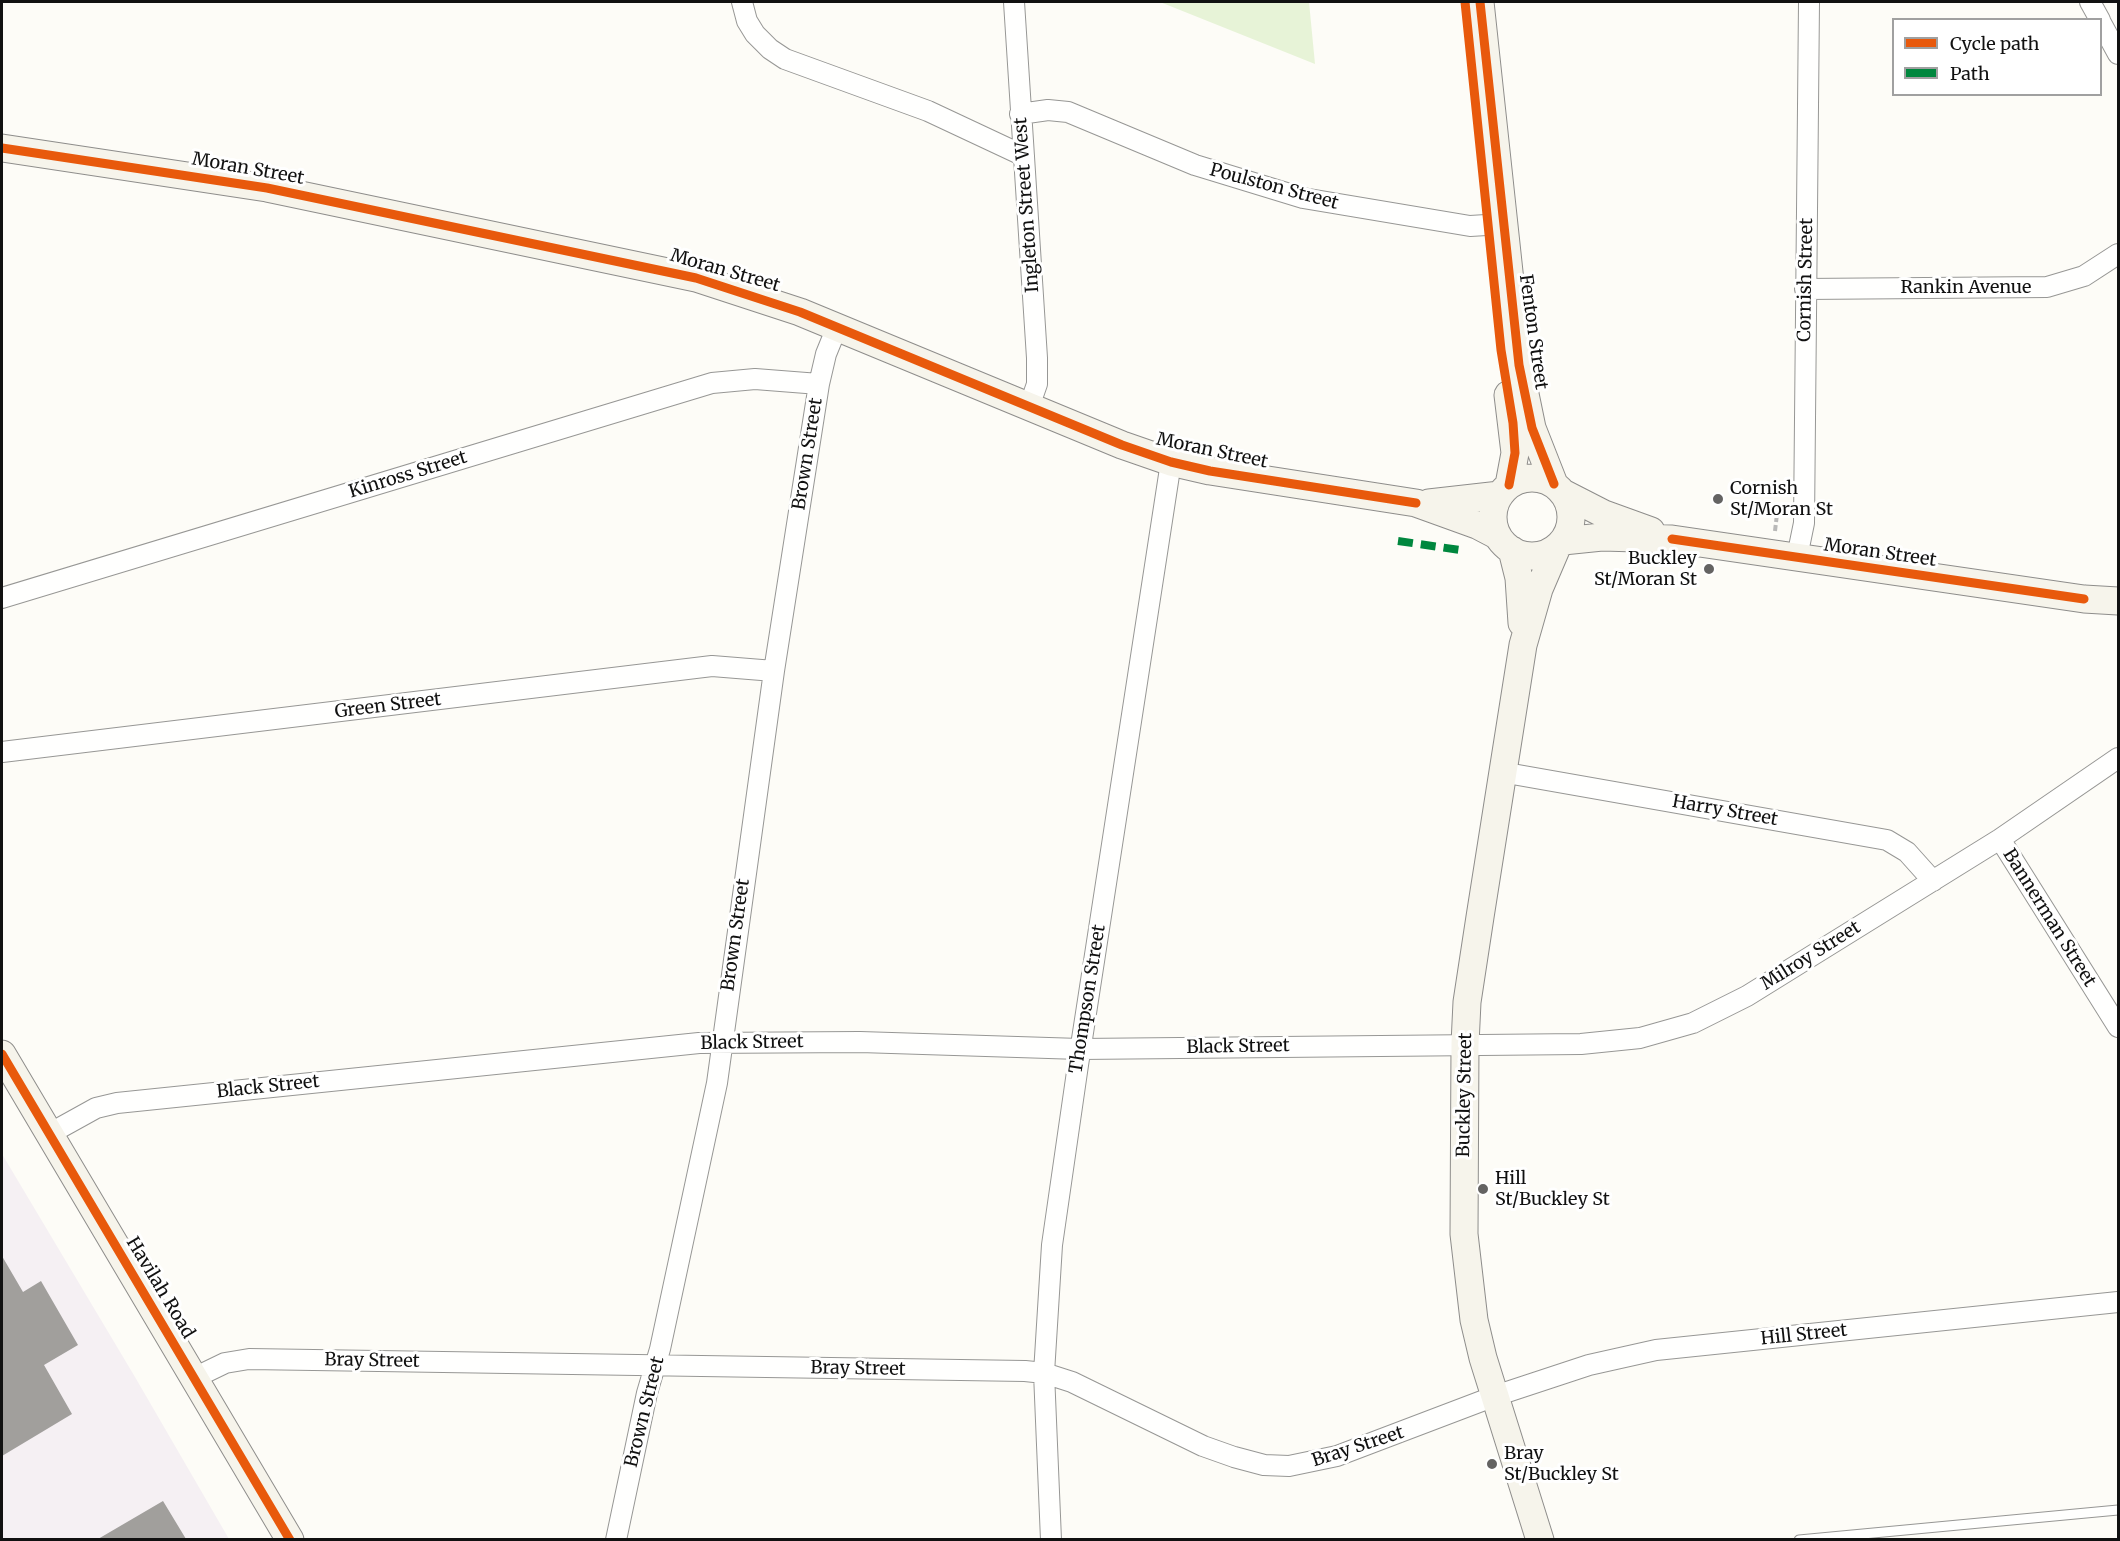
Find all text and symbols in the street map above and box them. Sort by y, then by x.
legend [1892,18,2102,96]
text: Cycle path [1950,32,2039,55]
text: Path [1950,62,1990,85]
street label: Ingleton Street West [1010,117,1044,293]
street label: Moran Street [190,149,306,189]
street label: Poulston Street [1207,159,1341,215]
street label: Cornish Street [1794,218,1818,342]
street label: Moran Street [668,245,782,297]
street label: Fenton Street [1514,273,1552,391]
street label: Rankin Avenue [1901,277,2031,299]
street label: Brown Street [788,396,828,512]
street label: Moran Street [1154,429,1270,473]
street label: Kinross Street [346,447,470,503]
place label: Cornish St/Moran St [1730,478,1833,520]
marker: Cornish St/Moran St [1711,492,1725,506]
street label: Moran Street [1822,534,1938,572]
place label: Buckley St/Moran St [1594,548,1697,590]
marker: Buckley St/Moran St [1702,562,1716,576]
street label: Green Street [333,689,443,723]
street label: Harry Street [1671,791,1779,831]
street label: Bannerman Street [1998,845,2100,991]
street label: Brown Street [717,877,755,993]
street label: Milroy Street [1757,917,1865,995]
street label: Thompson Street [1066,923,1110,1075]
street label: Black Street [700,1031,804,1055]
street label: Buckley Street [1453,1032,1477,1158]
street label: Black Street [1186,1035,1290,1059]
street label: Black Street [216,1071,320,1103]
place label: Hill St/Buckley St [1495,1168,1610,1210]
marker: Hill St/Buckley St [1476,1182,1490,1196]
street label: Havilah Road [121,1233,199,1343]
street label: Hill Street [1760,1320,1848,1350]
street label: Bray Street [324,1349,420,1373]
street label: Brown Street [621,1354,669,1470]
street label: Bray Street [810,1357,906,1381]
street label: Bray Street [1309,1422,1407,1472]
place label: Bray St/Buckley St [1504,1443,1619,1486]
marker: Bray St/Buckley St [1485,1457,1499,1471]

